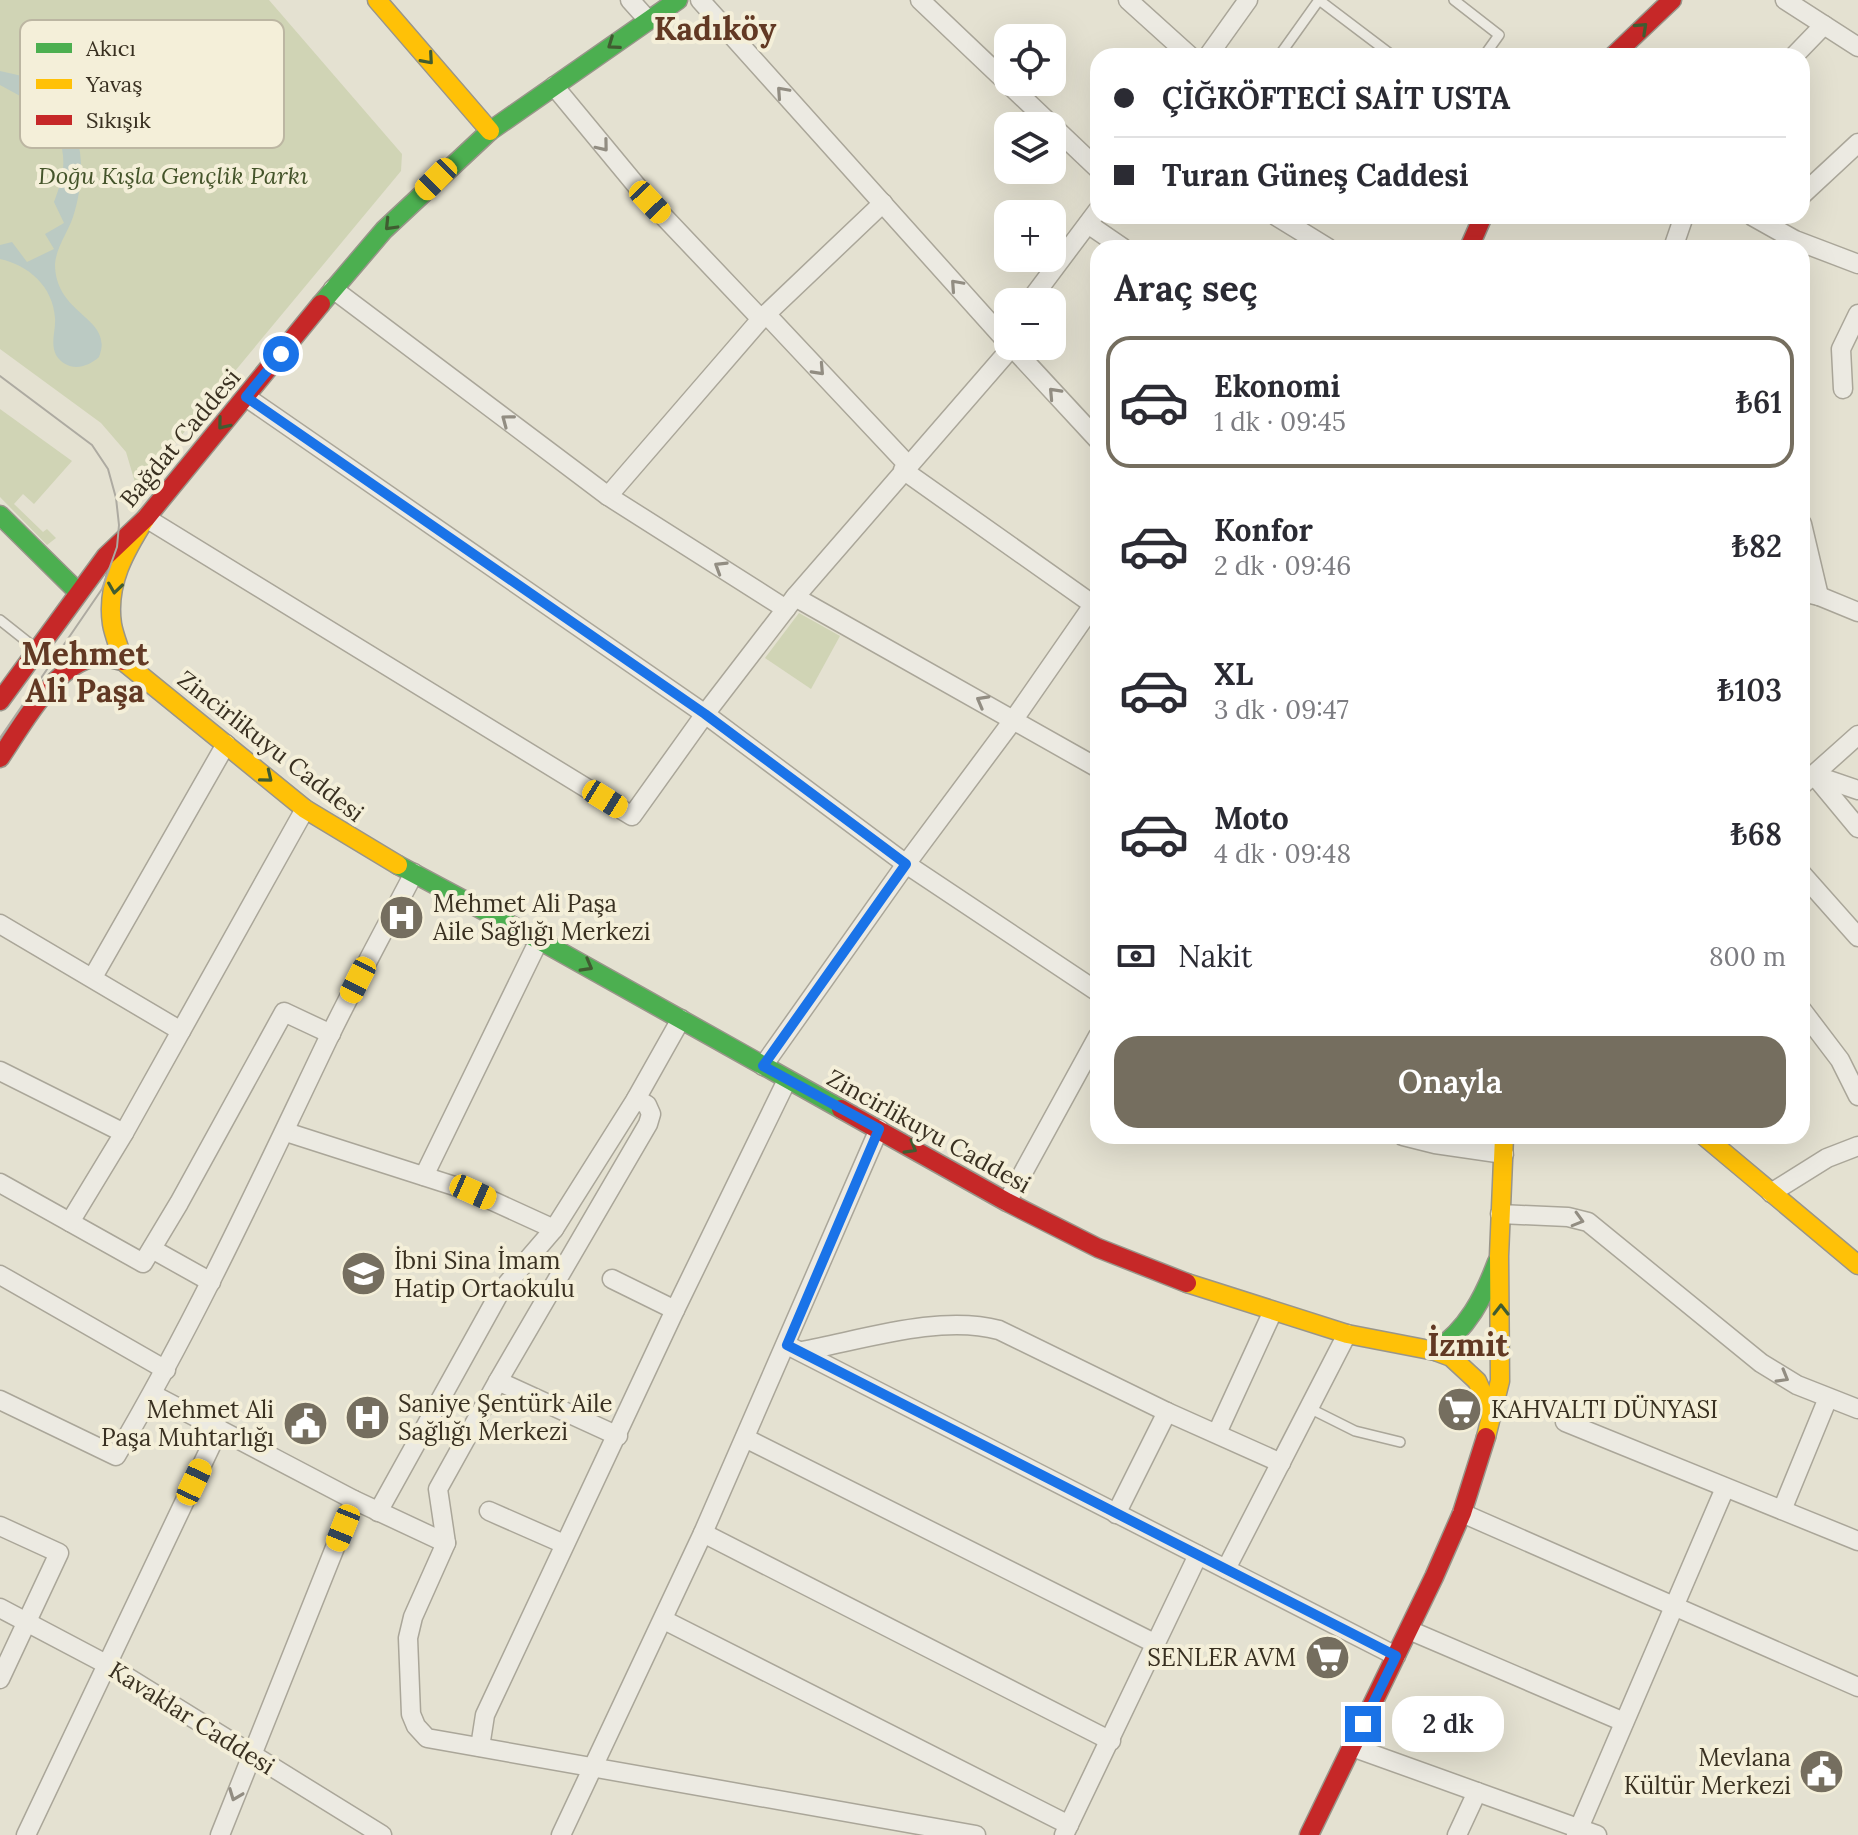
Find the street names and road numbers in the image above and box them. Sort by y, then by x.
street label: Bağdat Caddesi [113,362,247,514]
street label: Zincirlikuyu Caddesi [172,664,370,828]
street label: Zincirlikuyu Caddesi [822,1062,1036,1200]
street label: Kavaklar Caddesi [103,1655,281,1781]

